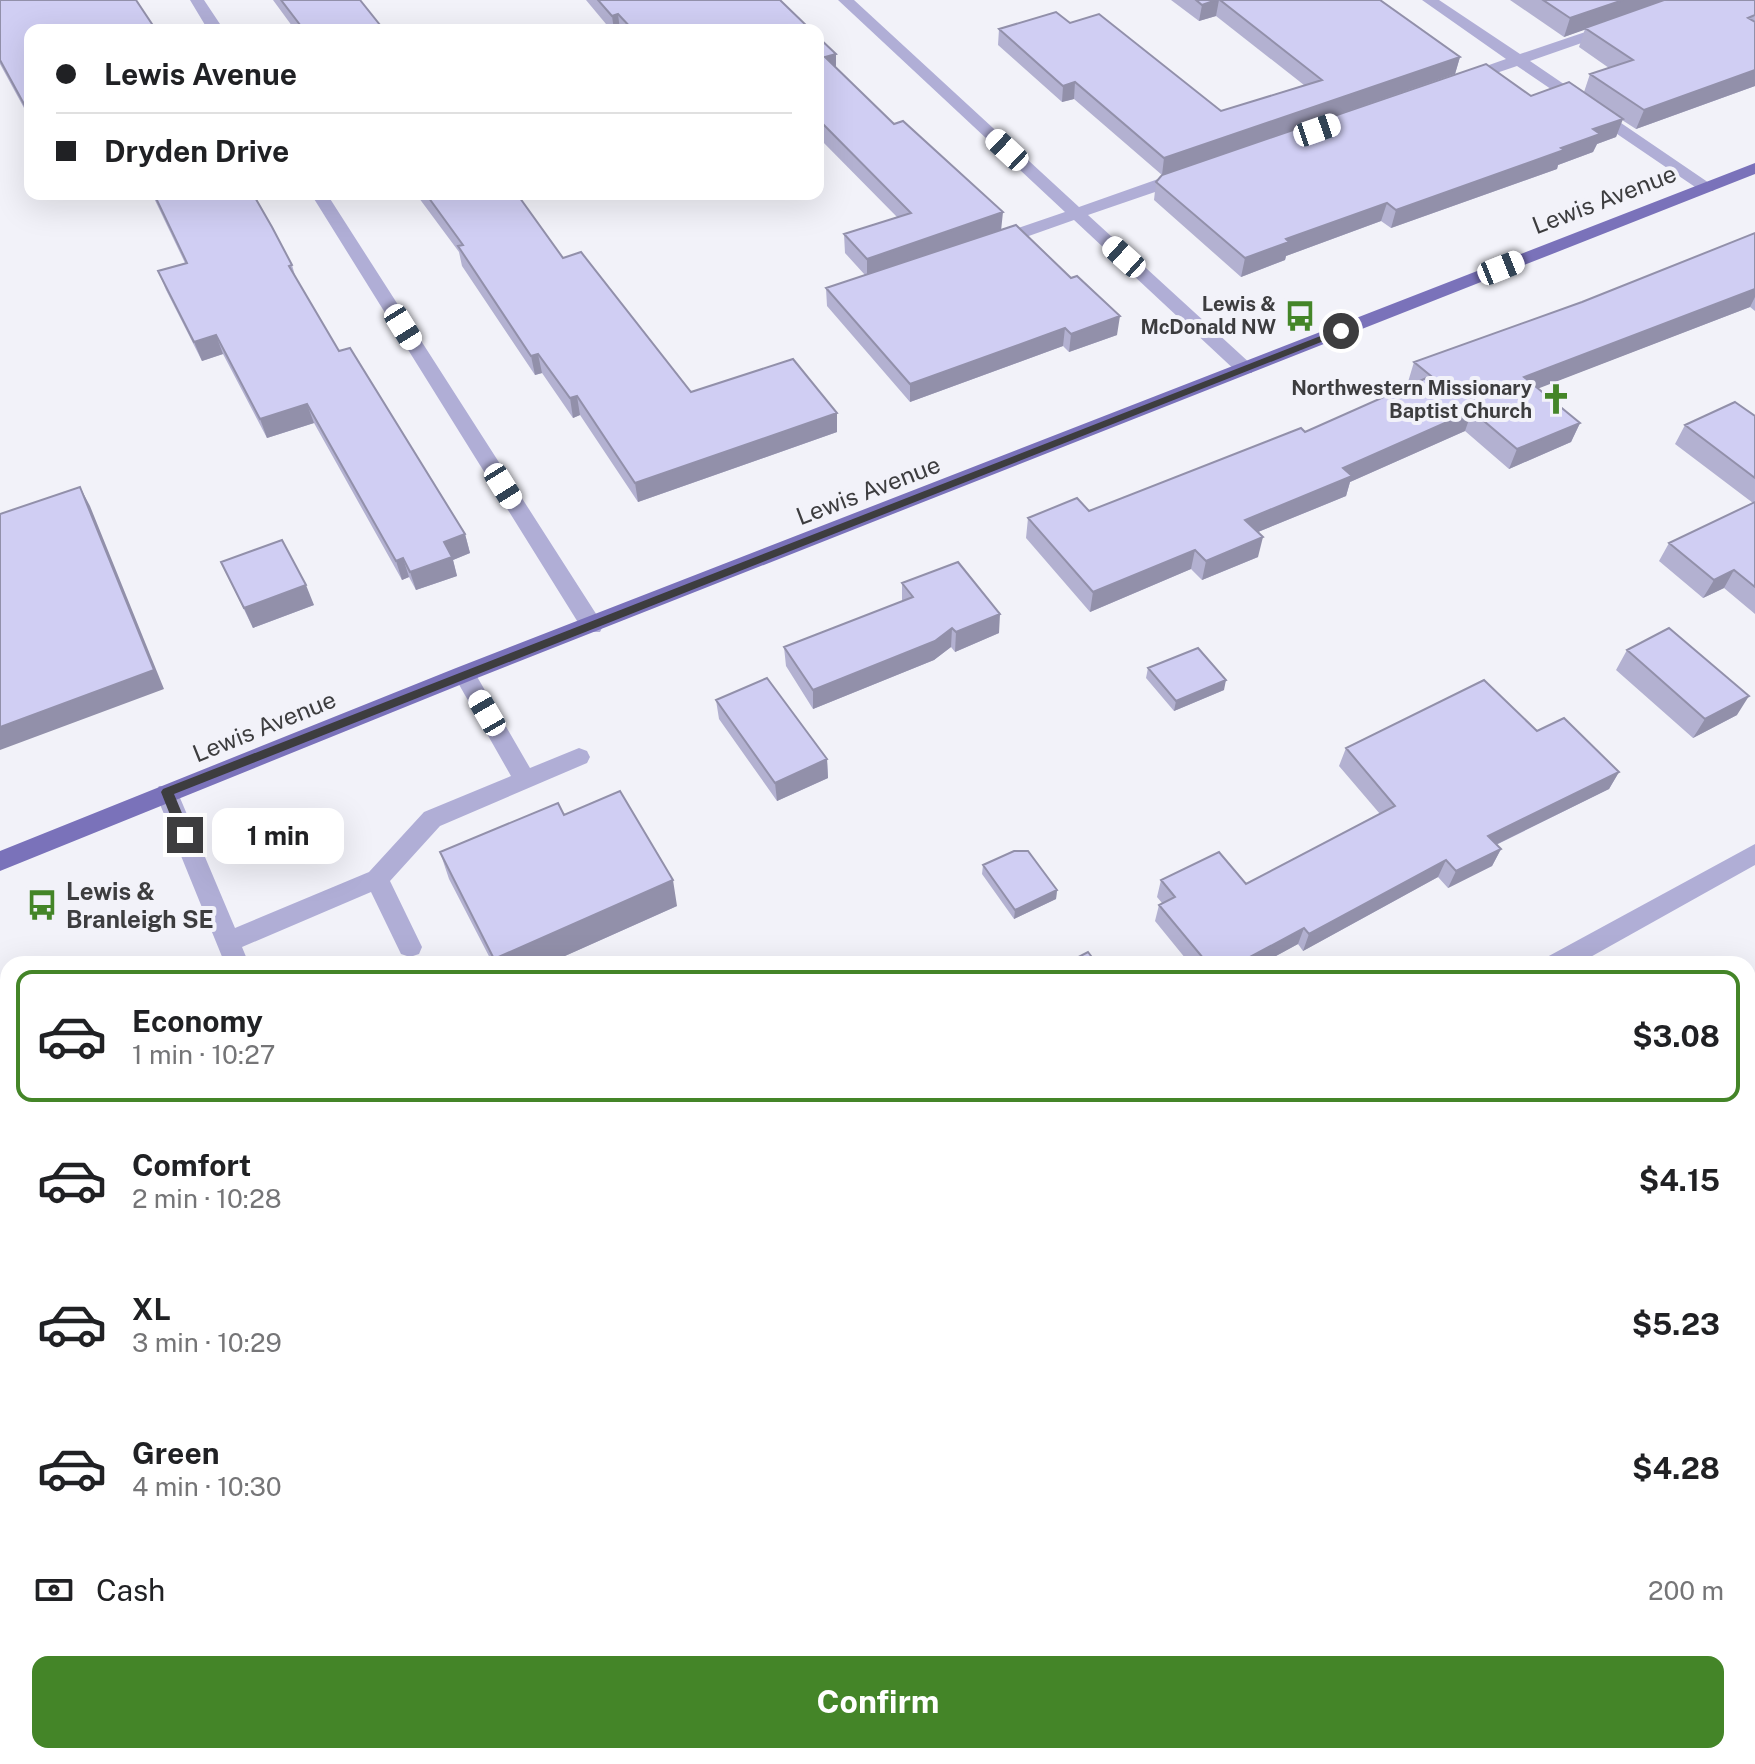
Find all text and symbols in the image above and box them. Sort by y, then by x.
text: Lewis Avenue [104,56,297,92]
car [1290,111,1344,149]
car [981,125,1033,175]
text: Dryden Drive [104,133,289,169]
street label: Lewis Avenue [1528,159,1680,239]
car [1098,232,1150,282]
car [1474,248,1528,288]
place label: Lewis & McDonald NW [1141,292,1276,339]
bus stop icon: Lewis & McDonald NW [1283,299,1317,333]
car [380,300,426,354]
route start [1323,313,1359,349]
place label: Northwestern Missionary Baptist Church [1291,376,1532,423]
church icon: Northwestern Missionary Baptist Church [1539,382,1573,416]
street label: Lewis Avenue [792,450,944,530]
car [480,459,526,513]
street label: Lewis Avenue [188,685,340,767]
car [465,686,509,740]
callout: 1 min [213,807,345,863]
route end [167,817,203,853]
text: 1 min [247,820,309,851]
place label: Lewis & Branleigh SE [66,877,214,933]
bus stop icon: Lewis & Branleigh SE [25,888,59,922]
icon: car [36,1000,108,1072]
text: Economy [132,1003,263,1039]
text: $3.08 [1632,1018,1720,1054]
text: 1 min · 10:27 [132,1039,275,1070]
icon: car [36,1144,108,1216]
text: Comfort [132,1147,251,1183]
text: $4.15 [1639,1162,1720,1198]
text: 2 min · 10:28 [132,1183,282,1214]
icon: car [36,1288,108,1360]
text: XL [132,1291,171,1327]
text: $5.23 [1632,1306,1720,1342]
text: 3 min · 10:29 [132,1327,282,1358]
icon: car [36,1432,108,1504]
text: Green [132,1435,219,1471]
text: $4.28 [1632,1450,1720,1486]
text: 4 min · 10:30 [132,1471,282,1502]
icon: cash [32,1568,76,1612]
text: Cash [96,1572,165,1608]
text: 200 m [1648,1575,1724,1606]
button: Confirm [32,1656,1724,1748]

